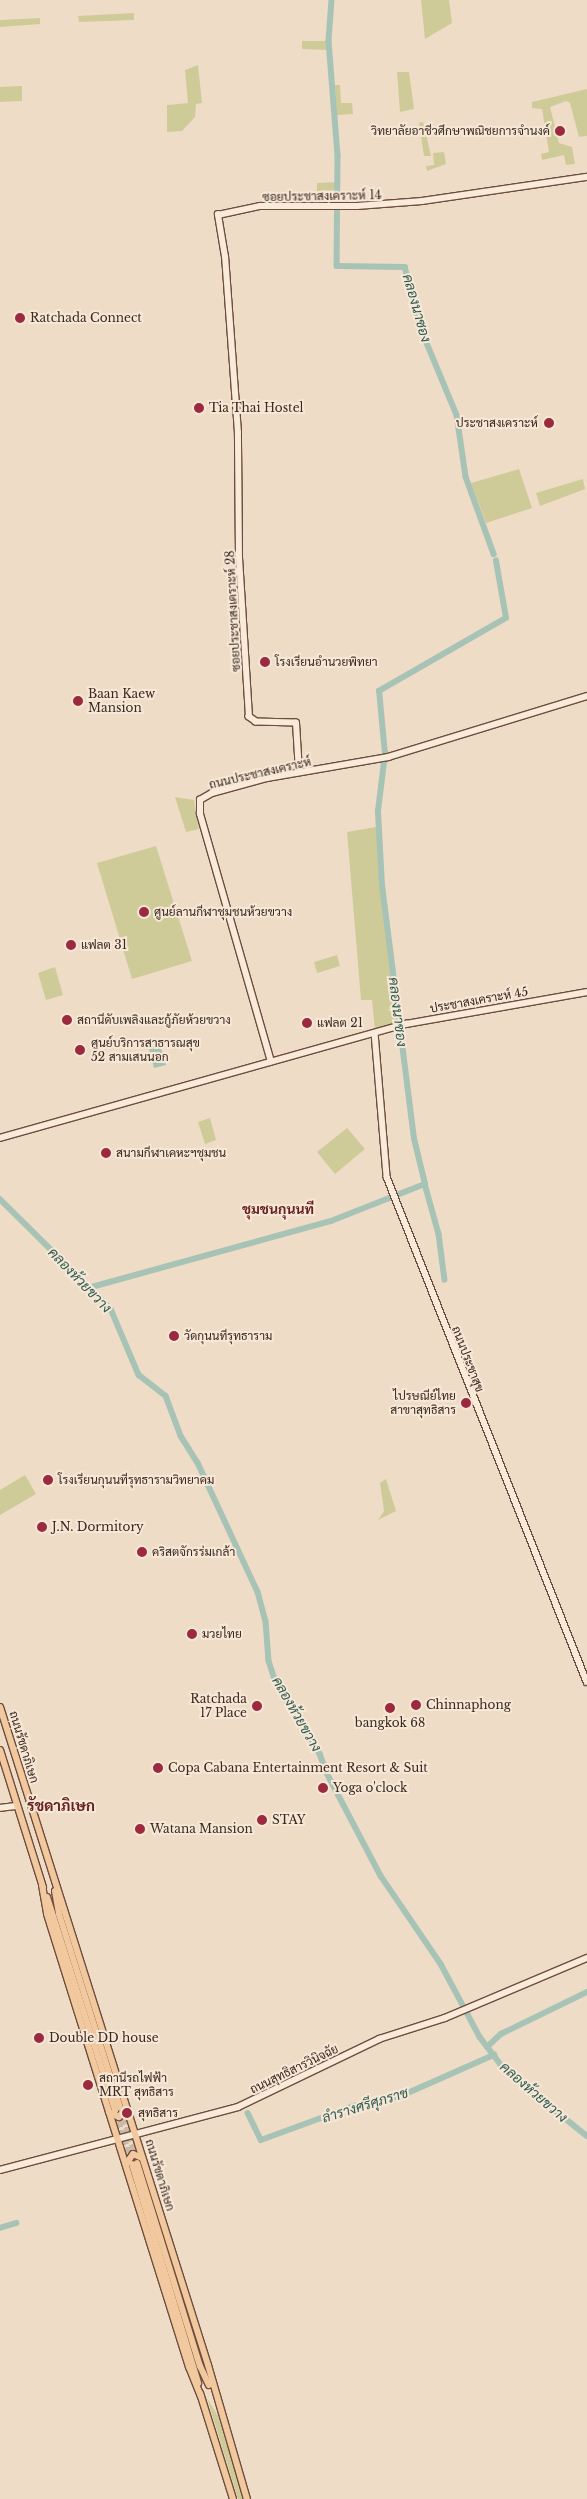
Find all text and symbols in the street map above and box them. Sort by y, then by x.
place label: วิทยาลัยอาชีวศึกษาพณิชยการจำนงค์ [371,124,550,138]
marker: วิทยาลัยอาชีวศึกษาพณิชยการจำนงค์ [554,125,566,137]
street label: ซอยประชาสงเคราะห์ 14 [262,188,382,204]
water label: คลองนาซอง [399,272,435,344]
place label: Ratchada Connect [30,311,142,325]
marker: Ratchada Connect [14,312,26,324]
place label: Tia Thai Hostel [209,401,304,415]
marker: Tia Thai Hostel [193,402,205,414]
place label: ประชาสงเคราะห์ [456,416,538,430]
marker: ประชาสงเคราะห์ [542,416,556,430]
street label: ซอยประชาสงเคราะห์ 28 [223,550,243,672]
place label: โรงเรียนอำนวยพิทยา [275,655,378,669]
marker: โรงเรียนอำนวยพิทยา [259,656,271,668]
place label: Baan Kaew Mansion [88,687,155,715]
marker: Baan Kaew Mansion [72,695,84,707]
street label: ถนนประชาสงเคราะห์ [207,754,313,792]
place label: ศูนย์ลานกีฬาชุมชนห้วยขวาง [154,905,292,919]
marker: ศูนย์ลานกีฬาชุมชนห้วยขวาง [138,906,150,918]
place label: แฟลต 31 [81,938,127,952]
marker: แฟลต 31 [65,939,77,951]
water label: คลองนาซอง [385,976,411,1048]
street label: ประชาสงเคราะห์ 45 [429,984,529,1016]
place label: สถานีดับเพลิงและกู้ภัยห้วยขวาง [77,1013,231,1027]
marker: สถานีดับเพลิงและกู้ภัยห้วยขวาง [61,1014,73,1026]
place label: แฟลต 21 [317,1016,363,1030]
marker: แฟลต 21 [301,1017,313,1029]
place label: ศูนย์บริการสาธารณสุข 52 สามเสนนอก [91,1036,200,1064]
marker: ศูนย์บริการสาธารณสุข 52 สามเสนนอก [73,1043,87,1057]
place label: สนามกีฬาเคหะฯชุมชน [116,1146,226,1160]
marker: สนามกีฬาเคหะฯชุมชน [100,1147,112,1159]
district label: ชุมชนกุนนที [242,1201,314,1217]
water label: คลองห้วยขวาง [45,1244,115,1316]
street label: ถนนประชาสุข [449,1324,487,1394]
place label: วัดกุนนทีรุทธาราม [184,1329,272,1343]
marker: วัดกุนนทีรุทธาราม [168,1330,180,1342]
place label: ไปรษณีย์ไทย สาขาสุทธิสาร [390,1389,456,1417]
marker: ไปรษณีย์ไทย สาขาสุทธิสาร [460,1397,472,1409]
place label: โรงเรียนกุนนทีรุทธารามวิทยาคม [58,1473,214,1487]
marker: โรงเรียนกุนนทีรุทธารามวิทยาคม [42,1474,54,1486]
place label: J.N. Dormitory [52,1520,144,1534]
marker: J.N. Dormitory [36,1521,48,1533]
place label: คริสตจักรร่มเกล้า [152,1545,235,1559]
marker: คริสตจักรร่มเกล้า [136,1546,148,1558]
place label: มวยไทย [202,1627,242,1641]
marker: มวยไทย [186,1628,198,1640]
water label: คลองห้วยขวาง [269,1673,325,1755]
place label: Ratchada 17 Place [190,1692,247,1720]
place label: Chinnaphong [426,1698,511,1712]
marker: Chinnaphong [410,1699,422,1711]
marker: Ratchada 17 Place [251,1700,263,1712]
marker: bangkok 68 [384,1702,396,1714]
street label: ถนนรัชดาภิเษก [6,1709,42,1785]
place label: bangkok 68 [355,1716,425,1730]
place label: Copa Cabana Entertainment Resort & Suit [168,1761,428,1775]
marker: Copa Cabana Entertainment Resort & Suit [152,1762,164,1774]
place label: Yoga o'clock [333,1781,408,1795]
marker: Yoga o'clock [317,1782,329,1794]
district label: รัชดาภิเษก [27,1797,95,1815]
place label: STAY [272,1813,306,1827]
marker: STAY [256,1814,268,1826]
place label: Watana Mansion [150,1822,253,1836]
marker: Watana Mansion [134,1823,146,1835]
place label: Double DD house [49,2031,159,2045]
marker: Double DD house [33,2032,45,2044]
street label: ถนนสุทธิสารวินิจฉัย [248,2041,340,2097]
water label: คลองห้วยขวาง [497,2058,571,2126]
place label: สถานีรถไฟฟ้า MRT สุทธิสาร [99,2071,174,2099]
marker: สถานีรถไฟฟ้า MRT สุทธิสาร [81,2078,95,2092]
water label: ลำรางศรีศุภราช [320,2084,410,2126]
marker: สุทธิสาร [120,2106,134,2120]
place label: สุทธิสาร [138,2106,178,2120]
street label: ถนนรัชดาภิเษก [142,2137,178,2213]

